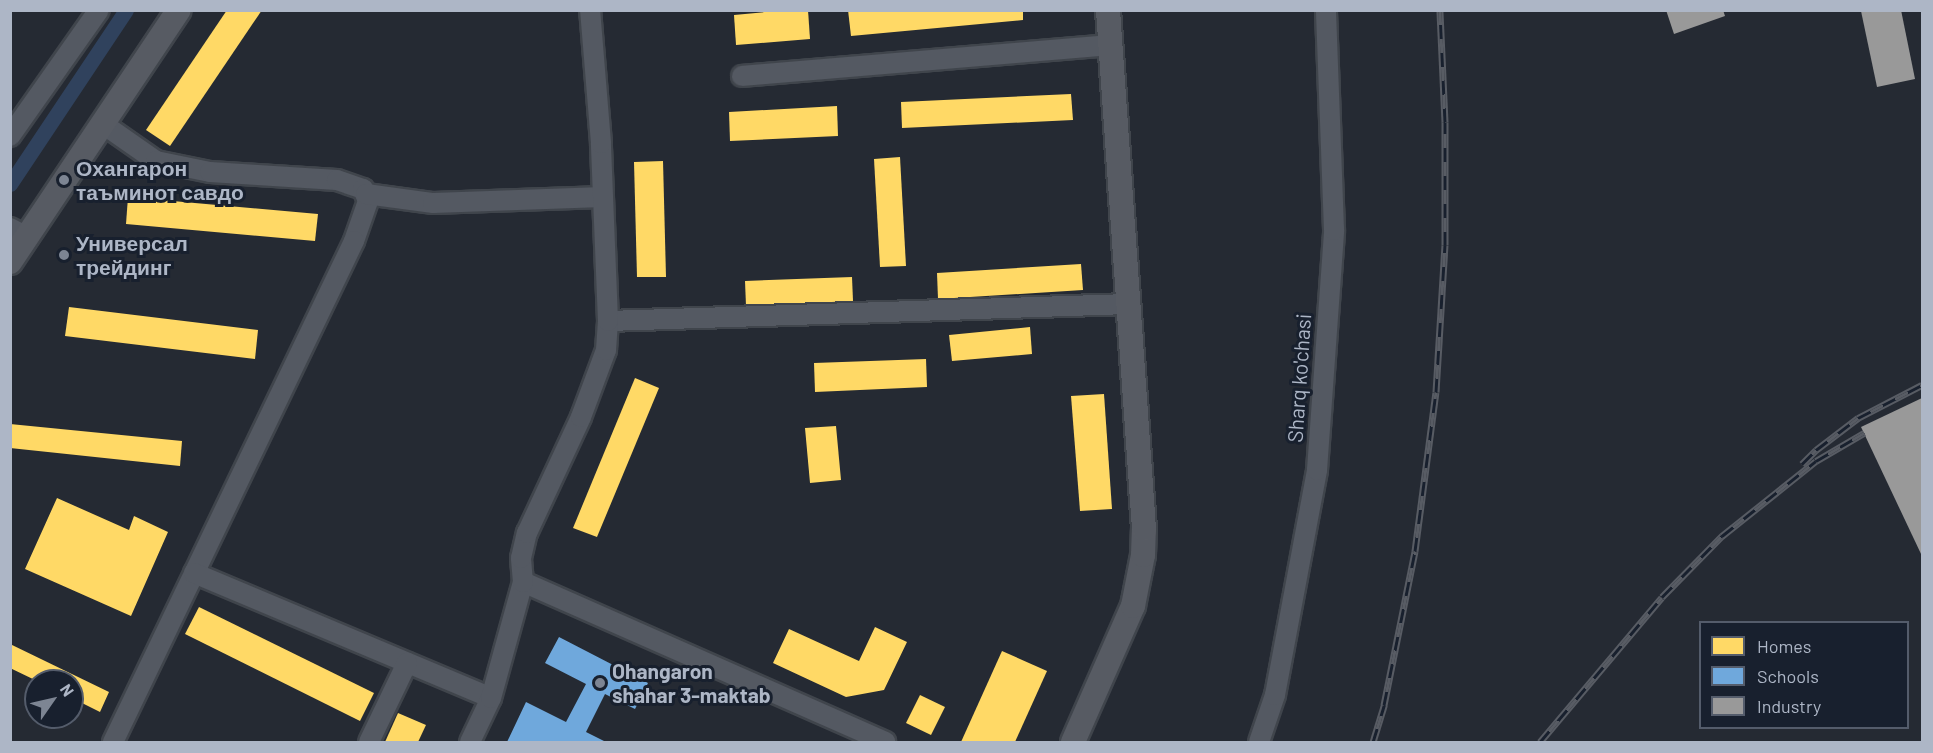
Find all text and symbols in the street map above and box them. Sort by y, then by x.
place label: Охангарон таъминот савдо [76,155,244,205]
marker: Охангарон таъминот савдо [57,173,71,187]
place label: Универсал трейдинг [76,230,188,280]
marker: Универсал трейдинг [57,248,71,262]
street label: Sharq ko'chasi [1282,313,1316,443]
legend [1699,621,1909,729]
text: Homes [1757,635,1811,657]
place label: Ohangaron shahar 3-maktab [612,658,771,708]
text: Schools [1757,665,1819,687]
north arrow [24,669,84,729]
marker: Ohangaron shahar 3-maktab [593,676,607,690]
text: N [57,680,79,699]
text: Industry [1757,695,1821,717]

